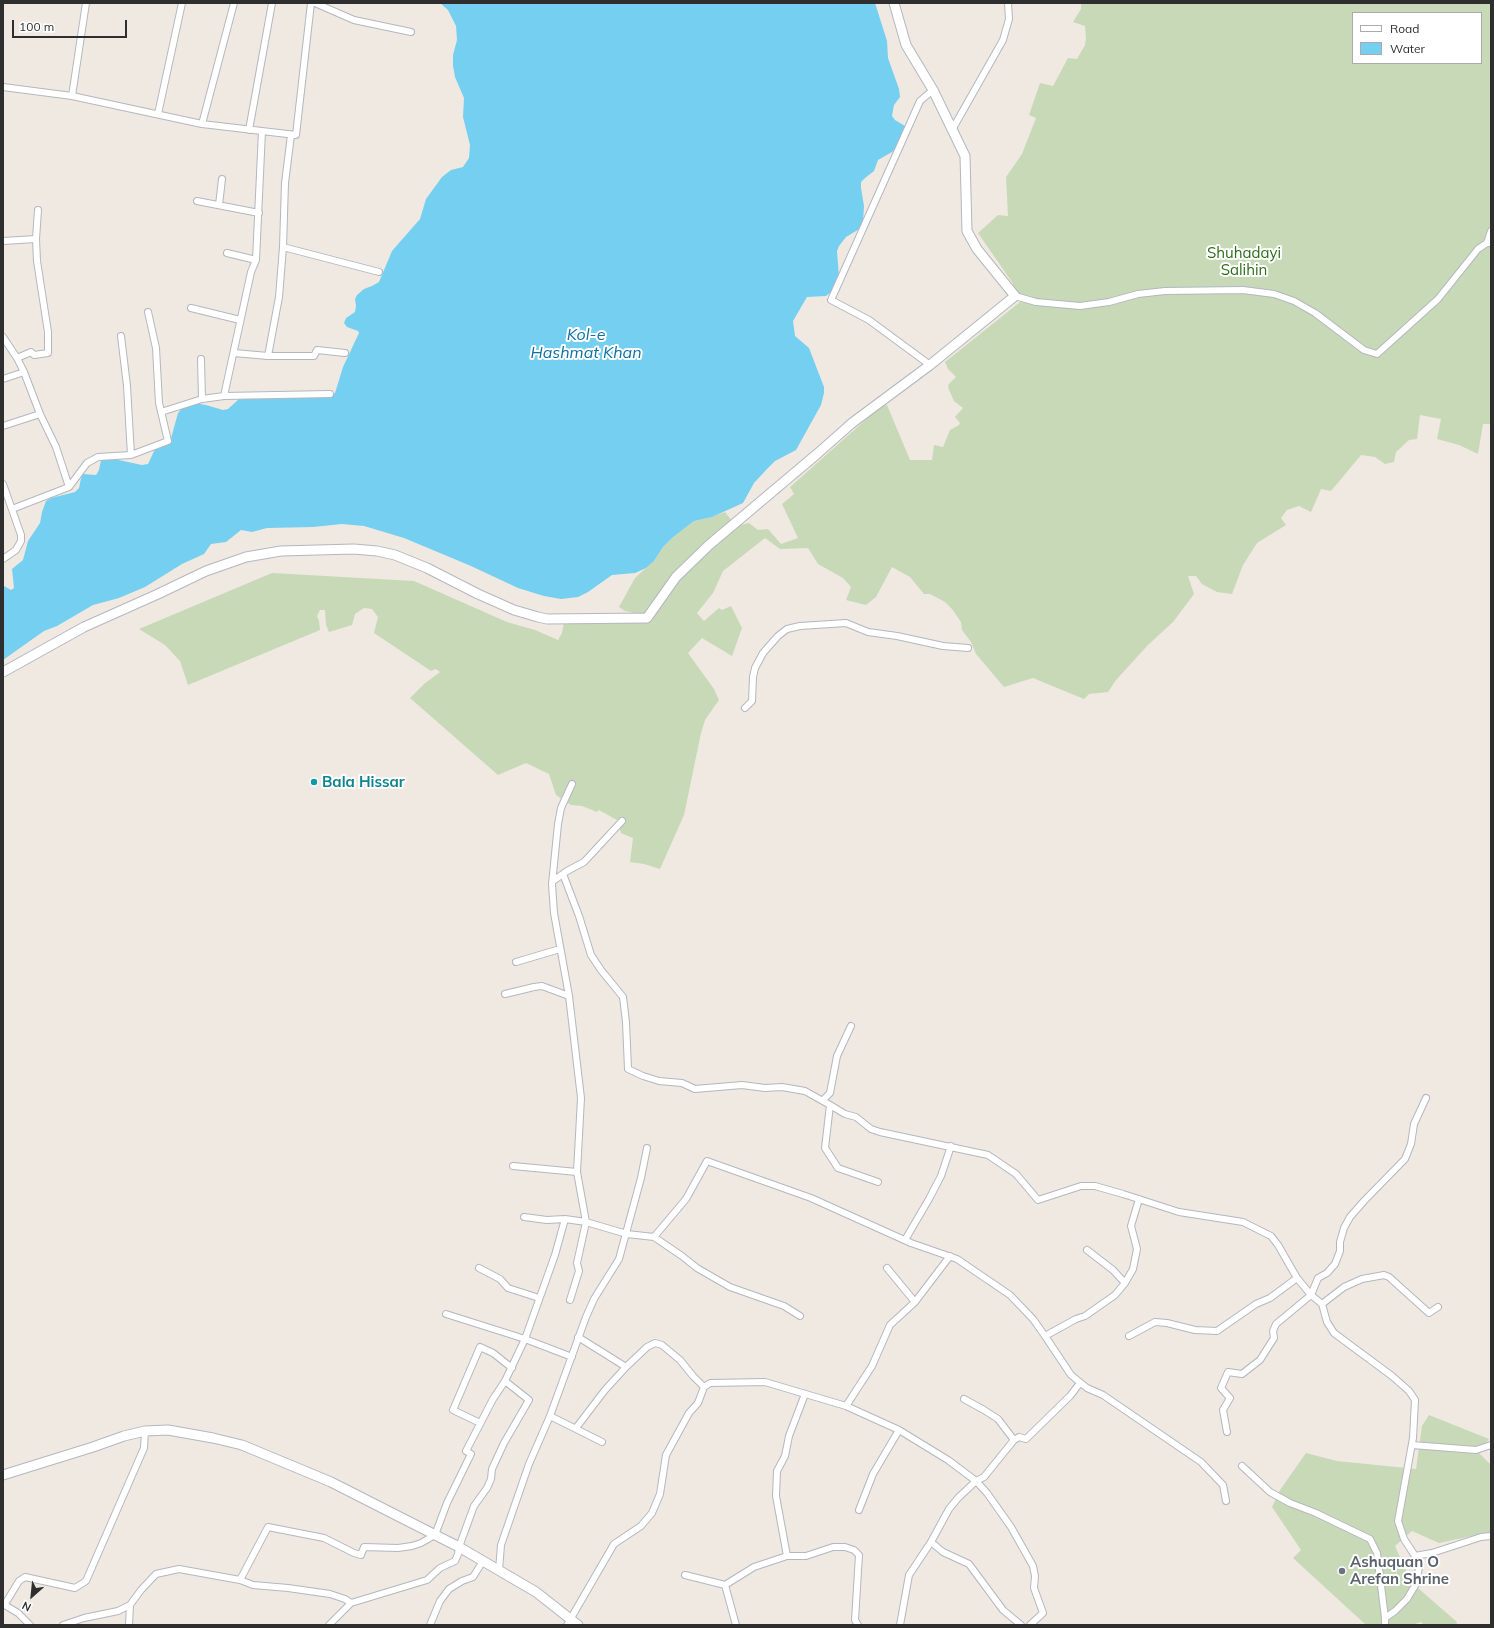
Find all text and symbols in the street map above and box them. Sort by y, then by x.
scale bar [14,12,129,38]
legend [1352,12,1482,64]
text: 100 m [19,19,54,34]
text: Road [1390,21,1419,36]
text: Water [1390,41,1425,56]
park label: Shuhadayi Salihin [1207,244,1281,279]
water label: Kol-e Hashmat Khan [530,325,642,363]
place label: Bala Hissar [322,773,405,791]
marker: Bala Hissar [309,777,319,787]
place label: Ashuquan O Arefan Shrine [1350,1553,1449,1588]
marker: Ashuquan O Arefan Shrine [1337,1566,1347,1576]
north arrow [12,1576,52,1616]
text: N [20,1599,33,1615]

